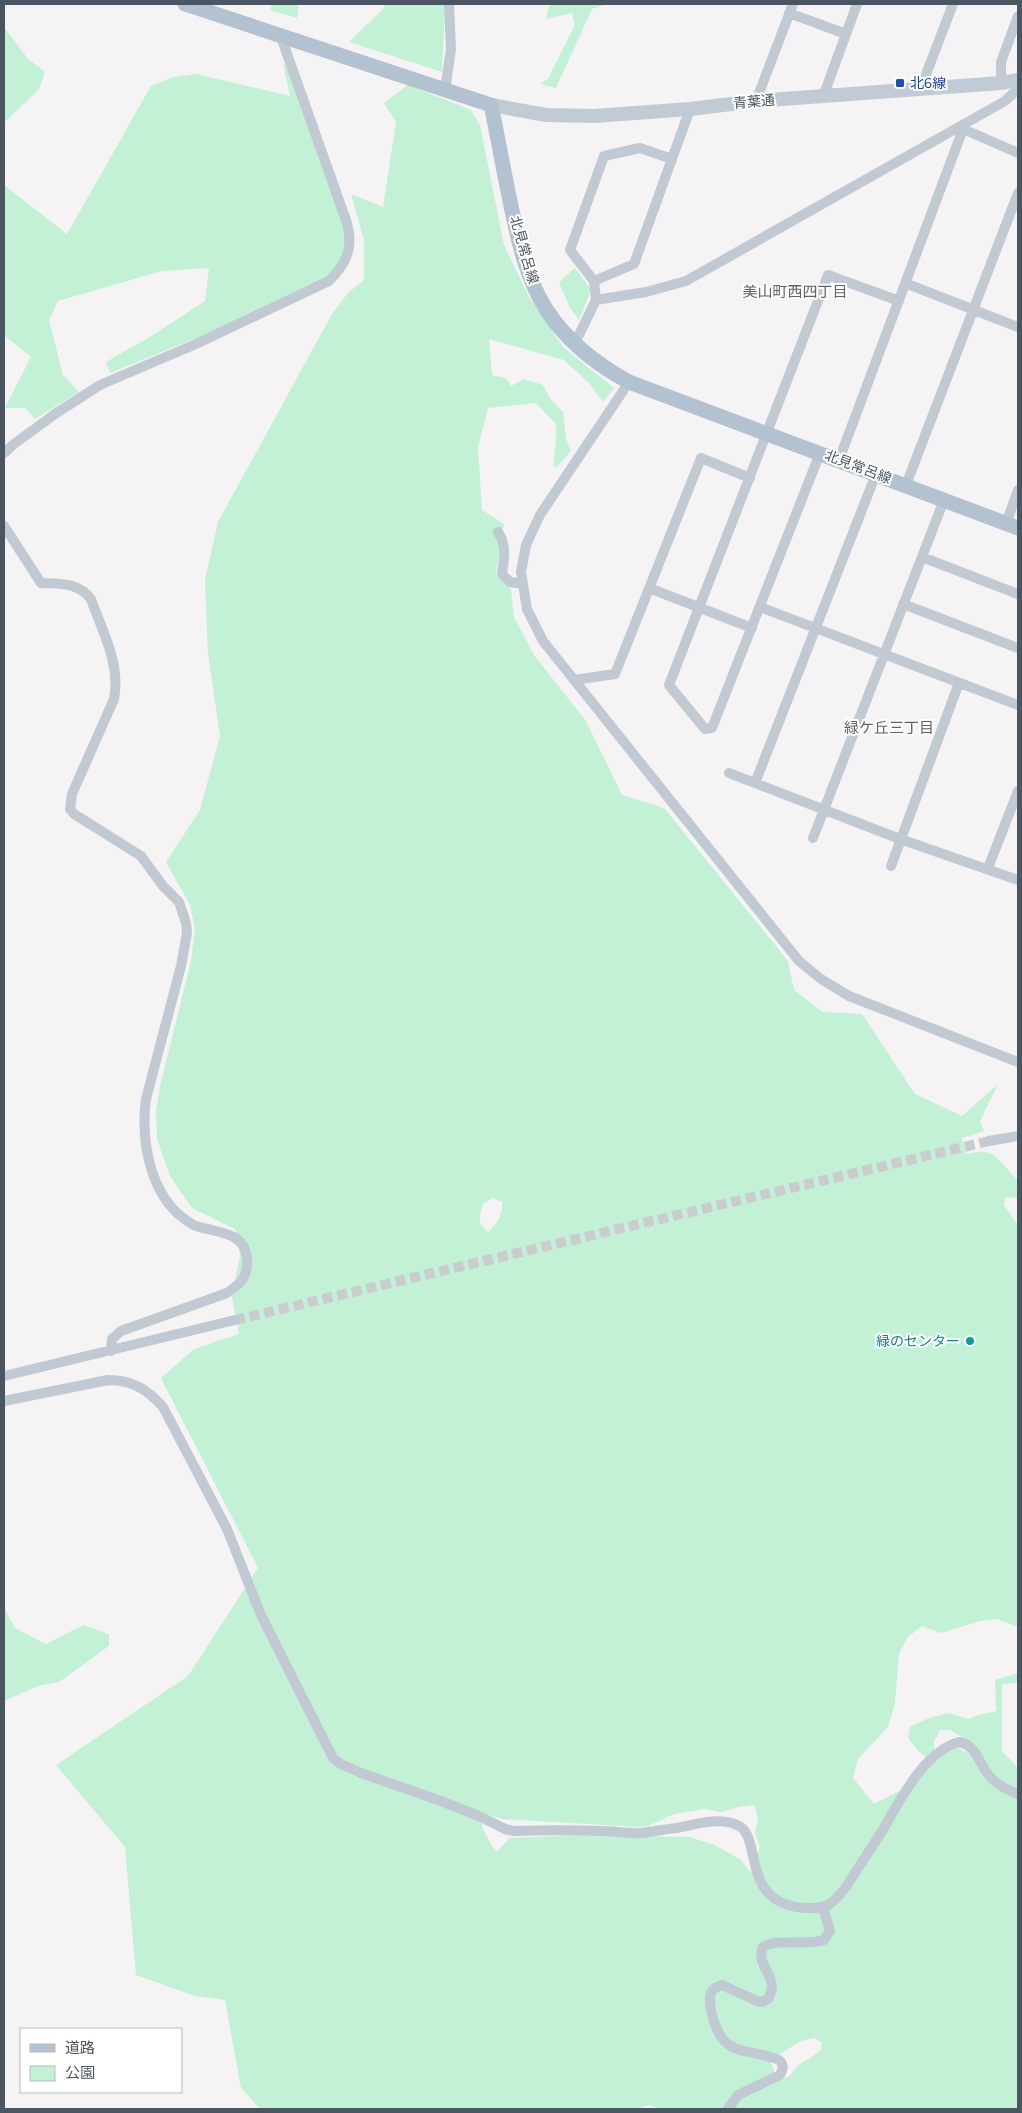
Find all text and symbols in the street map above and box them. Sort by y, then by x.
place label: 北6線 [910,75,946,92]
marker: 北6線 [894,77,906,89]
street label: 青葉通 [732,92,776,112]
street label: 北見常呂線 [506,214,542,286]
district label: 美山町西四丁目 [742,283,848,301]
street label: 北見常呂線 [822,447,894,487]
district label: 緑ケ丘三丁目 [844,719,934,737]
place label: 緑のセンター [876,1333,960,1350]
marker: 緑のセンター [964,1335,976,1347]
legend [20,2028,182,2093]
text: 道路 [65,2039,95,2057]
text: 公園 [65,2064,95,2082]

